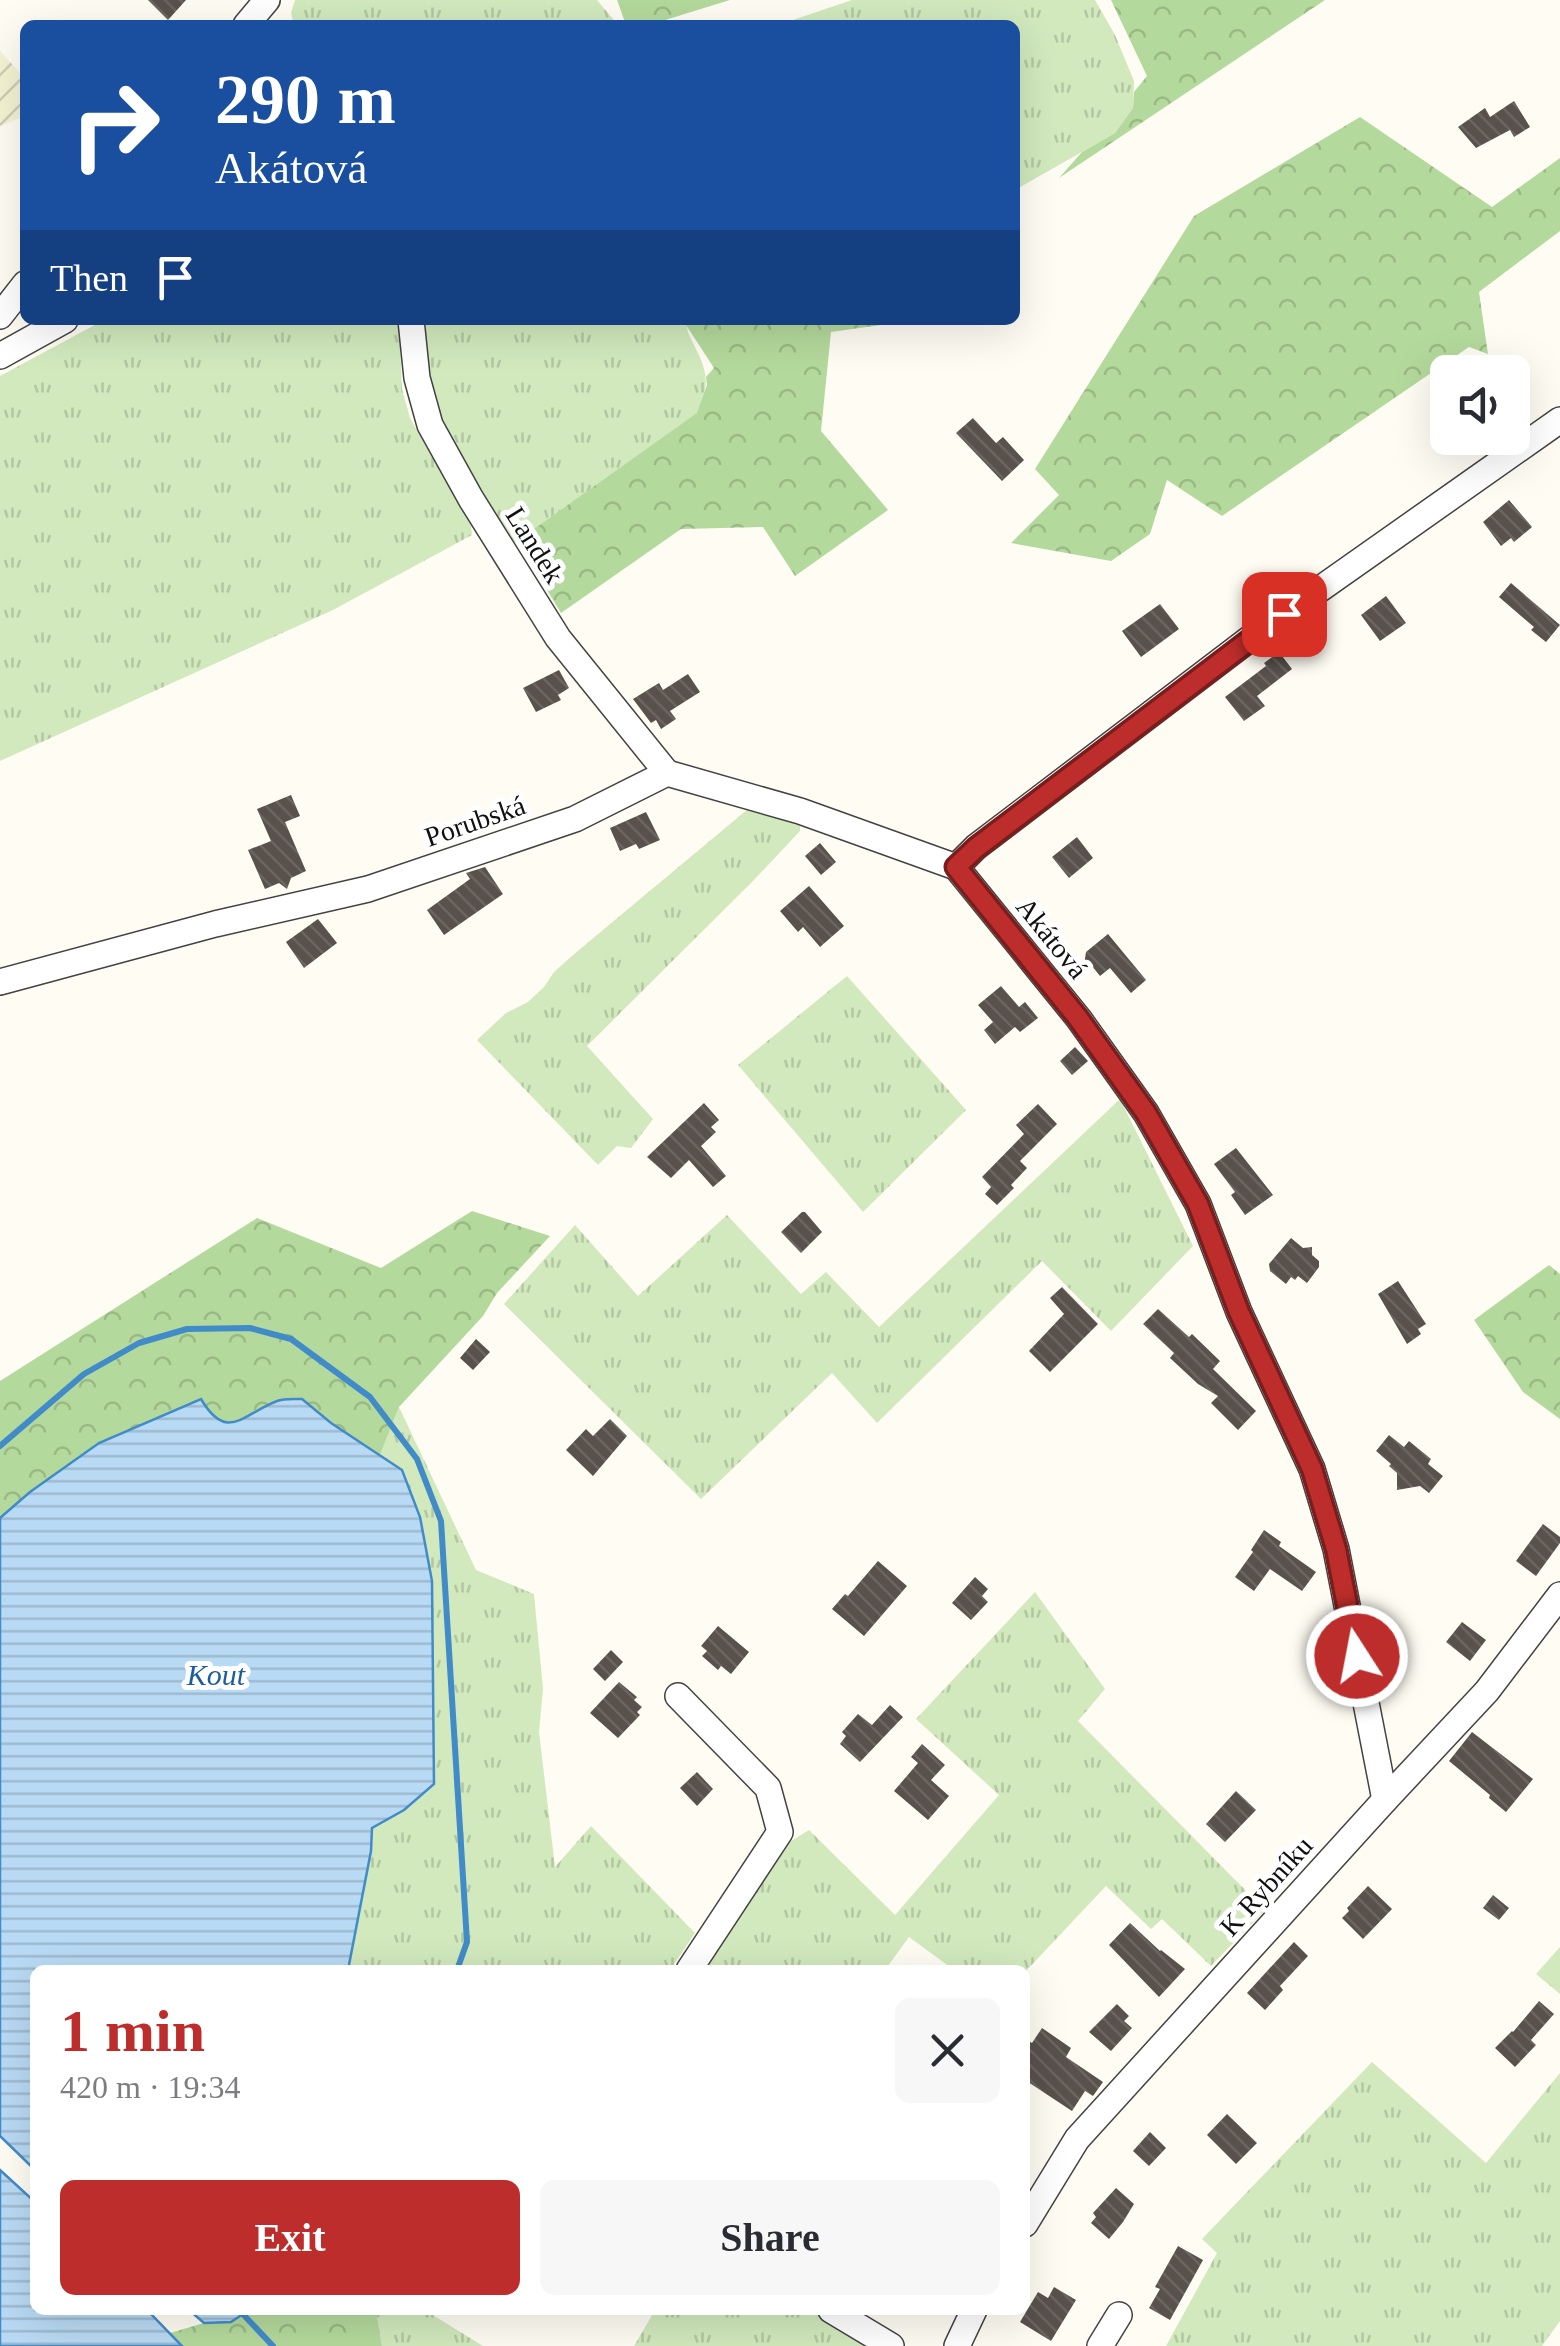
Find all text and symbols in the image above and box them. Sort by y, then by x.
icon: right [50,60,180,190]
text: 290 m [215,61,396,138]
text: Akátová [215,143,367,193]
icon: arrive [148,250,203,305]
text: Then [50,257,128,299]
map controls [1430,355,1530,455]
button: sound [1430,355,1530,455]
street label: Landek [500,501,570,589]
pin [1242,572,1327,657]
icon: arrive [1257,587,1312,642]
street label: Porubská [421,789,530,853]
street label: Akátová [1010,891,1094,985]
position arrow [1305,1604,1409,1708]
water label: Kout [186,1658,246,1691]
street label: K Rybníku [1213,1830,1319,1942]
text: 1 min [60,1998,205,2064]
button: close [895,1998,1000,2103]
text: 420 m · 19:34 [60,2069,240,2105]
button: Exit [60,2180,520,2295]
button: Share [540,2180,1000,2295]

